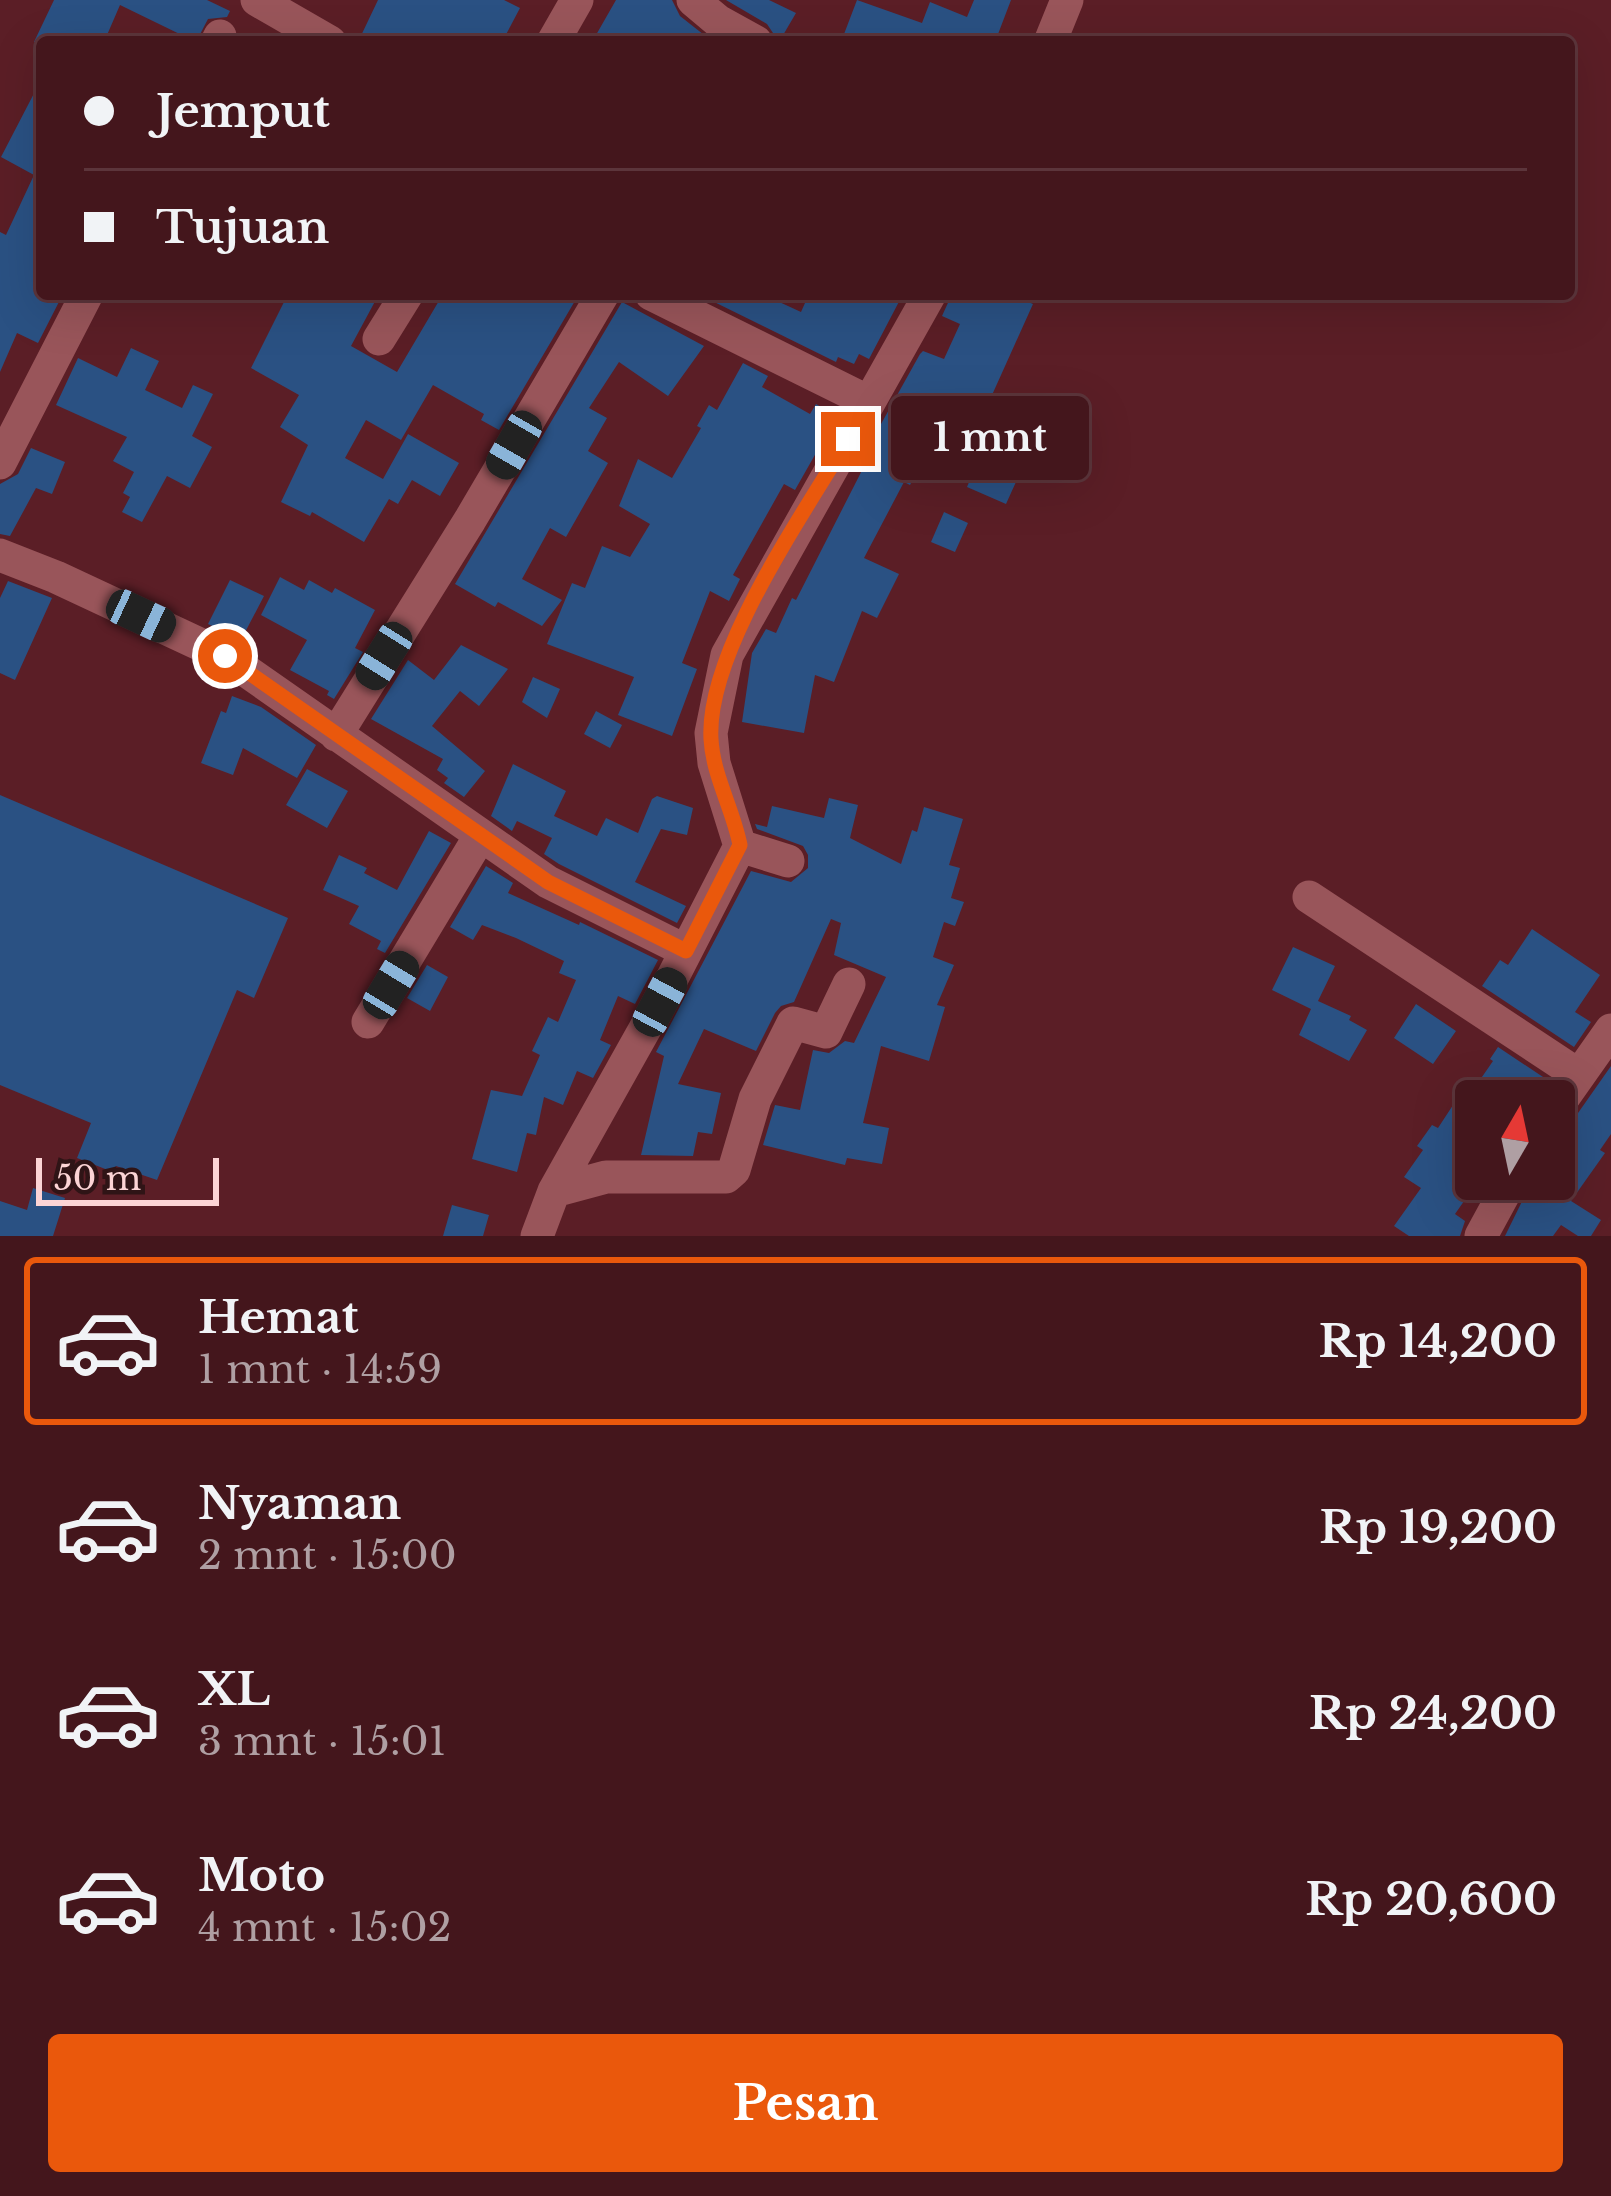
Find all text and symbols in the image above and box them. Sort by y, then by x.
text: Jemput [156,83,330,139]
text: Tujuan [156,199,329,255]
callout: 1 mnt [890,397,1088,481]
car [480,405,548,485]
route end [821,412,875,466]
text: 1 mnt [933,413,1047,462]
car [101,584,181,648]
car [350,616,418,696]
route start [198,629,252,683]
car [357,945,425,1025]
car [627,962,693,1042]
north arrow [1455,1080,1575,1200]
map controls [1455,1080,1575,1200]
scale bar [36,1152,219,1205]
text: 50 m [54,1158,141,1199]
icon: car [54,1287,162,1395]
text: Hemat [198,1289,359,1345]
text: Rp 14,200 [1318,1313,1557,1369]
text: 1 mnt · 14:59 [198,1345,442,1394]
icon: car [54,1473,162,1581]
text: Nyaman [198,1475,401,1531]
text: Rp 19,200 [1319,1499,1557,1555]
text: 2 mnt · 15:00 [198,1531,457,1580]
icon: car [54,1659,162,1767]
text: XL [198,1661,270,1717]
text: Rp 24,200 [1309,1685,1557,1741]
text: 3 mnt · 15:01 [198,1717,446,1766]
icon: car [54,1845,162,1953]
text: Moto [198,1847,325,1903]
text: Rp 20,600 [1305,1871,1557,1927]
text: 4 mnt · 15:02 [198,1903,452,1952]
button: Pesan [48,2034,1563,2172]

